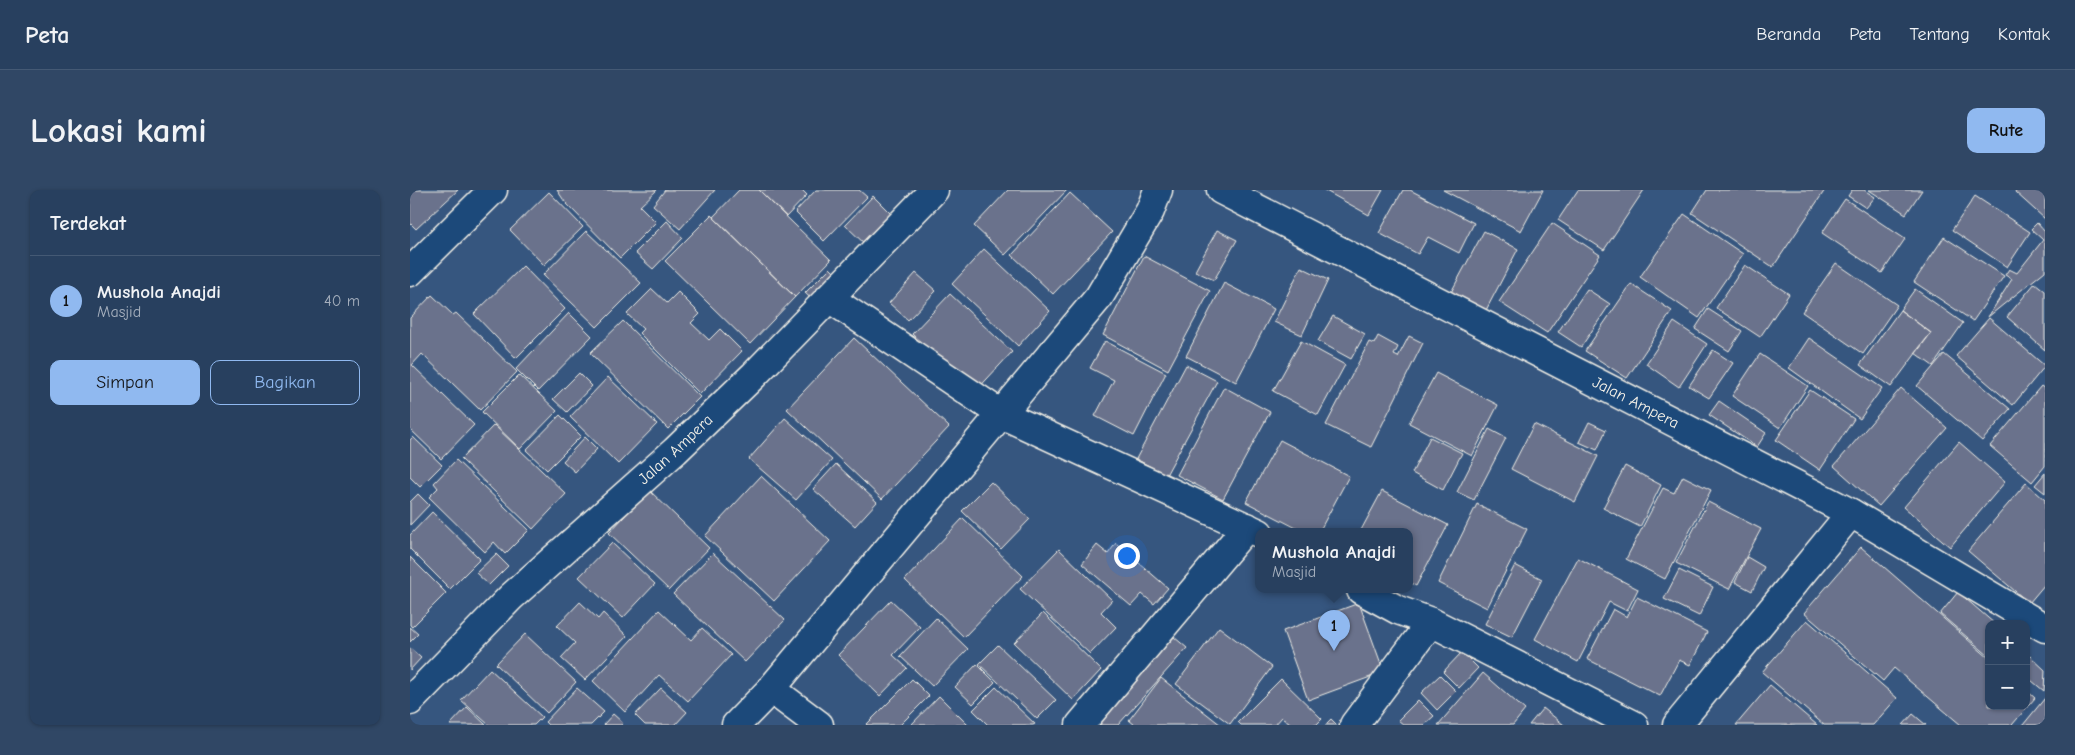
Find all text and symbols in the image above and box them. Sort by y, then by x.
text: Peta [25,21,70,49]
text: Beranda [1756,24,1821,45]
text: Peta [1849,24,1881,45]
text: Tentang [1909,24,1970,45]
text: Kontak [1998,24,2050,45]
button: Rute [1967,108,2045,153]
text: Lokasi kami [30,110,207,151]
text: Terdekat [50,211,126,235]
text: Mushola Anajdi [97,281,221,303]
text: 1 [63,292,69,310]
text: 40 m [324,292,360,310]
text: Masjid [97,303,141,321]
button: Simpan [50,360,200,405]
button: Bagikan [210,360,360,405]
street label: Jalan Ampera [1589,373,1682,432]
street label: Jalan Ampera [635,411,717,488]
popup [1255,528,1413,593]
text: Mushola Anajdi [1272,541,1396,563]
your location [1114,543,1140,569]
text: Masjid [1272,563,1316,581]
pin: 1 [1318,610,1350,651]
map controls [1985,620,2030,710]
button: + [1985,620,2030,665]
button: − [1985,665,2030,710]

